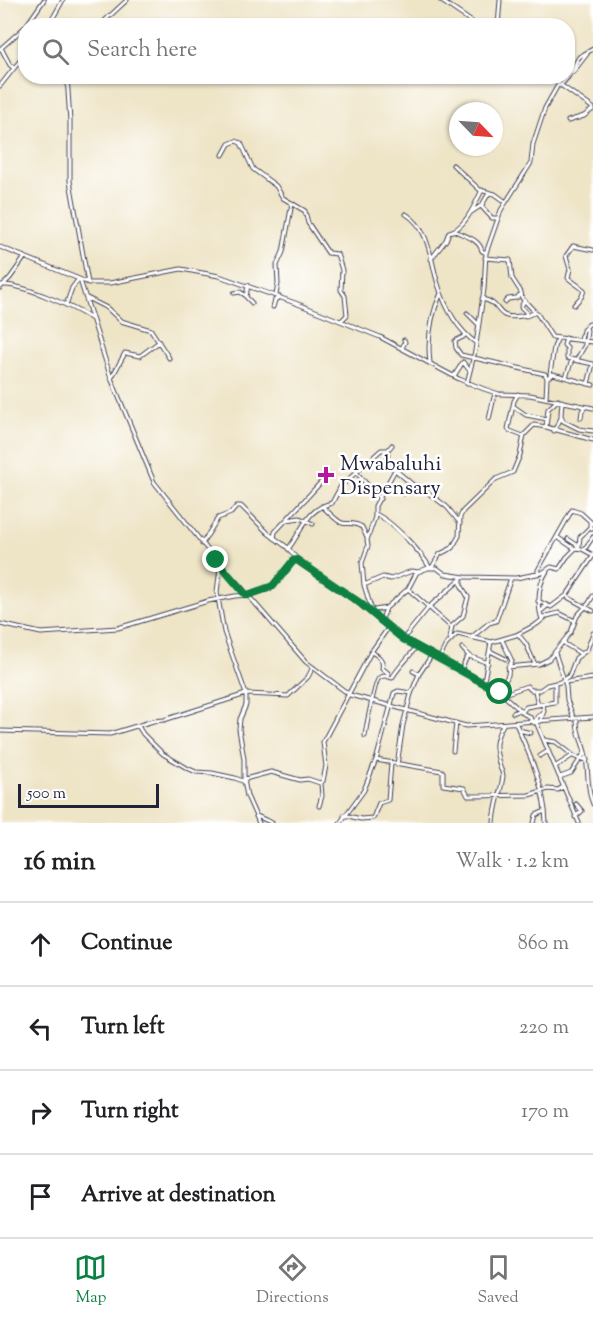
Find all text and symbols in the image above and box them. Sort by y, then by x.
search box [18,18,575,84]
icon: search [39,35,72,68]
text: Search here [87,35,197,67]
north arrow [449,102,503,156]
place label: Mwabaluhi Dispensary [340,450,441,504]
marker: Mwabaluhi Dispensary [317,466,335,484]
route end [202,546,228,572]
route start [486,678,512,704]
scale bar [18,781,159,808]
text: 500 m [27,783,66,806]
text: 16 min [24,844,96,881]
text: Walk · 1.2 km [456,848,569,877]
icon: ahead [24,928,57,961]
text: Continue [81,928,172,960]
text: 860 m [518,930,569,959]
icon: left [24,1012,57,1045]
text: Turn left [81,1012,164,1044]
text: 220 m [519,1014,569,1043]
icon: right [24,1096,57,1129]
text: Turn right [81,1096,178,1128]
text: 170 m [521,1098,569,1127]
icon: arrive [24,1180,57,1213]
text: Arrive at destination [81,1180,276,1212]
tab: Map [74,1251,107,1310]
tab: Directions [256,1251,329,1310]
tab: Saved [477,1251,519,1310]

